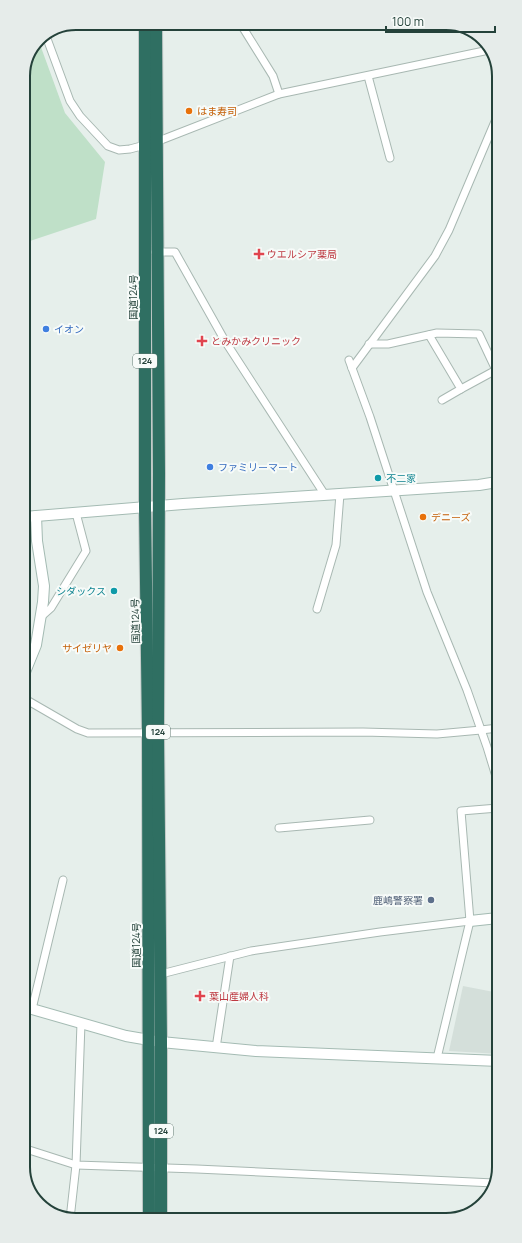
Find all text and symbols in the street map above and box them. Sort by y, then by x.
scale bar [386,8,495,34]
text: 100 m [392,13,424,30]
place label: はま寿司 [197,104,237,118]
marker: はま寿司 [184,106,194,116]
place label: ウエルシア薬局 [267,247,337,261]
marker: ウエルシア薬局 [254,249,264,259]
street label: 国道124号 [126,274,140,320]
place label: イオン [54,322,84,336]
marker: イオン [41,324,51,334]
place label: とみかみクリニック [211,334,301,348]
marker: とみかみクリニック [196,335,208,347]
road number: 124 [133,354,157,368]
place label: ファミリーマート [218,460,298,474]
marker: ファミリーマート [205,462,215,472]
place label: 不二家 [386,471,416,485]
marker: 不二家 [373,473,383,483]
place label: デニーズ [431,510,471,524]
marker: デニーズ [418,512,428,522]
place label: シダックス [56,584,106,598]
marker: シダックス [109,586,119,596]
street label: 国道124号 [128,598,142,644]
place label: サイゼリヤ [62,641,112,655]
marker: サイゼリヤ [115,643,125,653]
road number: 124 [146,725,170,739]
place label: 鹿嶋警察署 [373,893,423,907]
marker: 鹿嶋警察署 [426,895,436,905]
street label: 国道124号 [129,922,143,968]
place label: 葉山産婦人科 [209,989,269,1003]
marker: 葉山産婦人科 [194,990,206,1002]
road number: 124 [149,1124,173,1138]

